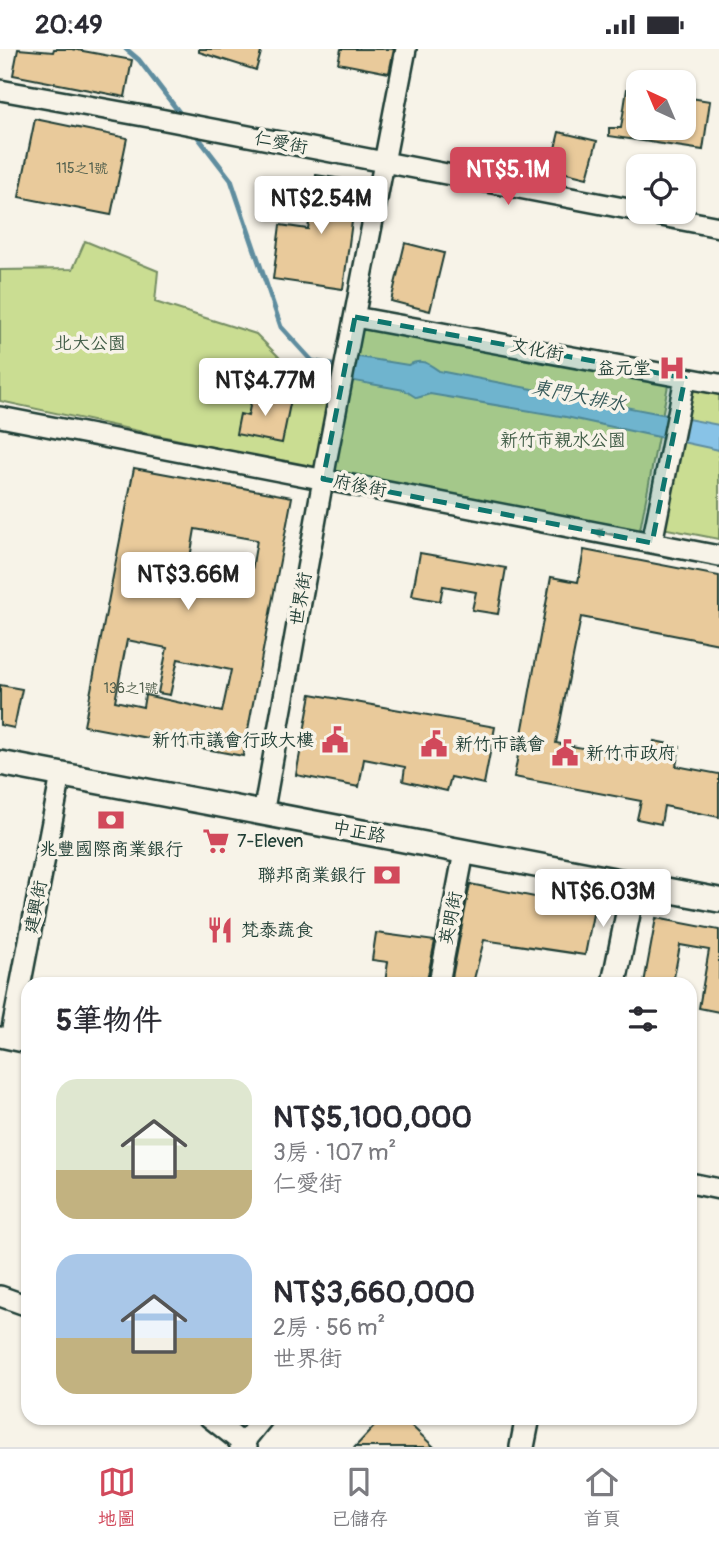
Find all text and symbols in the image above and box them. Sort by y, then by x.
text: 20:49 [35,9,103,41]
north arrow [626,70,696,140]
map controls [626,70,696,224]
street label: 仁愛街 [252,127,310,159]
pin: NT$5.1M [443,148,573,207]
button: locate [626,154,696,224]
text: NT$5.1M [466,155,550,184]
house number: 115之1號 [56,160,108,177]
pin: NT$2.54M [249,177,393,236]
text: NT$2.54M [270,184,372,213]
park label: 北大公園 [54,332,126,355]
street label: 文化街 [508,334,566,366]
hospital icon: 益元堂 [657,353,687,383]
place label: 益元堂 [597,357,651,380]
pin: NT$4.77M [193,359,337,418]
text: NT$4.77M [215,366,315,395]
water label: 東門大排水 [530,375,629,417]
park label: 新竹市親水公園 [500,429,626,452]
street label: 府後街 [331,470,389,502]
one-way arrow [593,527,615,538]
pin: NT$3.66M [116,553,260,612]
text: NT$3.66M [137,560,239,589]
street label: 世界街 [285,570,317,628]
house number: 136之1號 [104,680,158,697]
public building icon: 新竹市議會行政大樓 [320,725,350,755]
place label: 新竹市議會行政大樓 [152,729,314,752]
public building icon: 新竹市議會 [419,729,449,759]
place label: 新竹市議會 [455,733,545,756]
public building icon: 新竹市政府 [550,738,580,768]
place label: 新竹市政府 [586,742,676,765]
bank icon: 兆豐國際商業銀行 [96,805,126,835]
street label: 中正路 [330,816,388,848]
supermarket icon: 7-Eleven [201,826,231,856]
place label: 7-Eleven [237,830,304,853]
place label: 兆豐國際商業銀行 [39,838,183,861]
bank icon: 聯邦商業銀行 [372,860,402,890]
place label: 聯邦商業銀行 [258,864,366,887]
pin: NT$6.03M [531,869,675,929]
text: NT$6.03M [551,877,655,906]
street label: 建興街 [20,878,52,936]
street label: 英明街 [435,889,467,947]
restaurant icon: 梵泰蔬食 [205,915,235,945]
place label: 梵泰蔬食 [241,919,313,942]
icon: filters [624,1000,662,1038]
text: 5筆物件 [56,1002,162,1039]
text: NT$5,100,000 [273,1099,472,1136]
icon: home [112,1107,196,1191]
text: 3房 · 107 m² [273,1138,396,1167]
text: 仁愛街 [273,1169,342,1198]
text: NT$3,660,000 [273,1274,475,1311]
icon: home [112,1282,196,1366]
text: 2房 · 56 m² [273,1313,385,1342]
text: 世界街 [273,1344,342,1373]
tab: 地圖 [98,1463,136,1531]
tab: 已儲存 [331,1463,388,1531]
tab: 首頁 [583,1463,621,1531]

